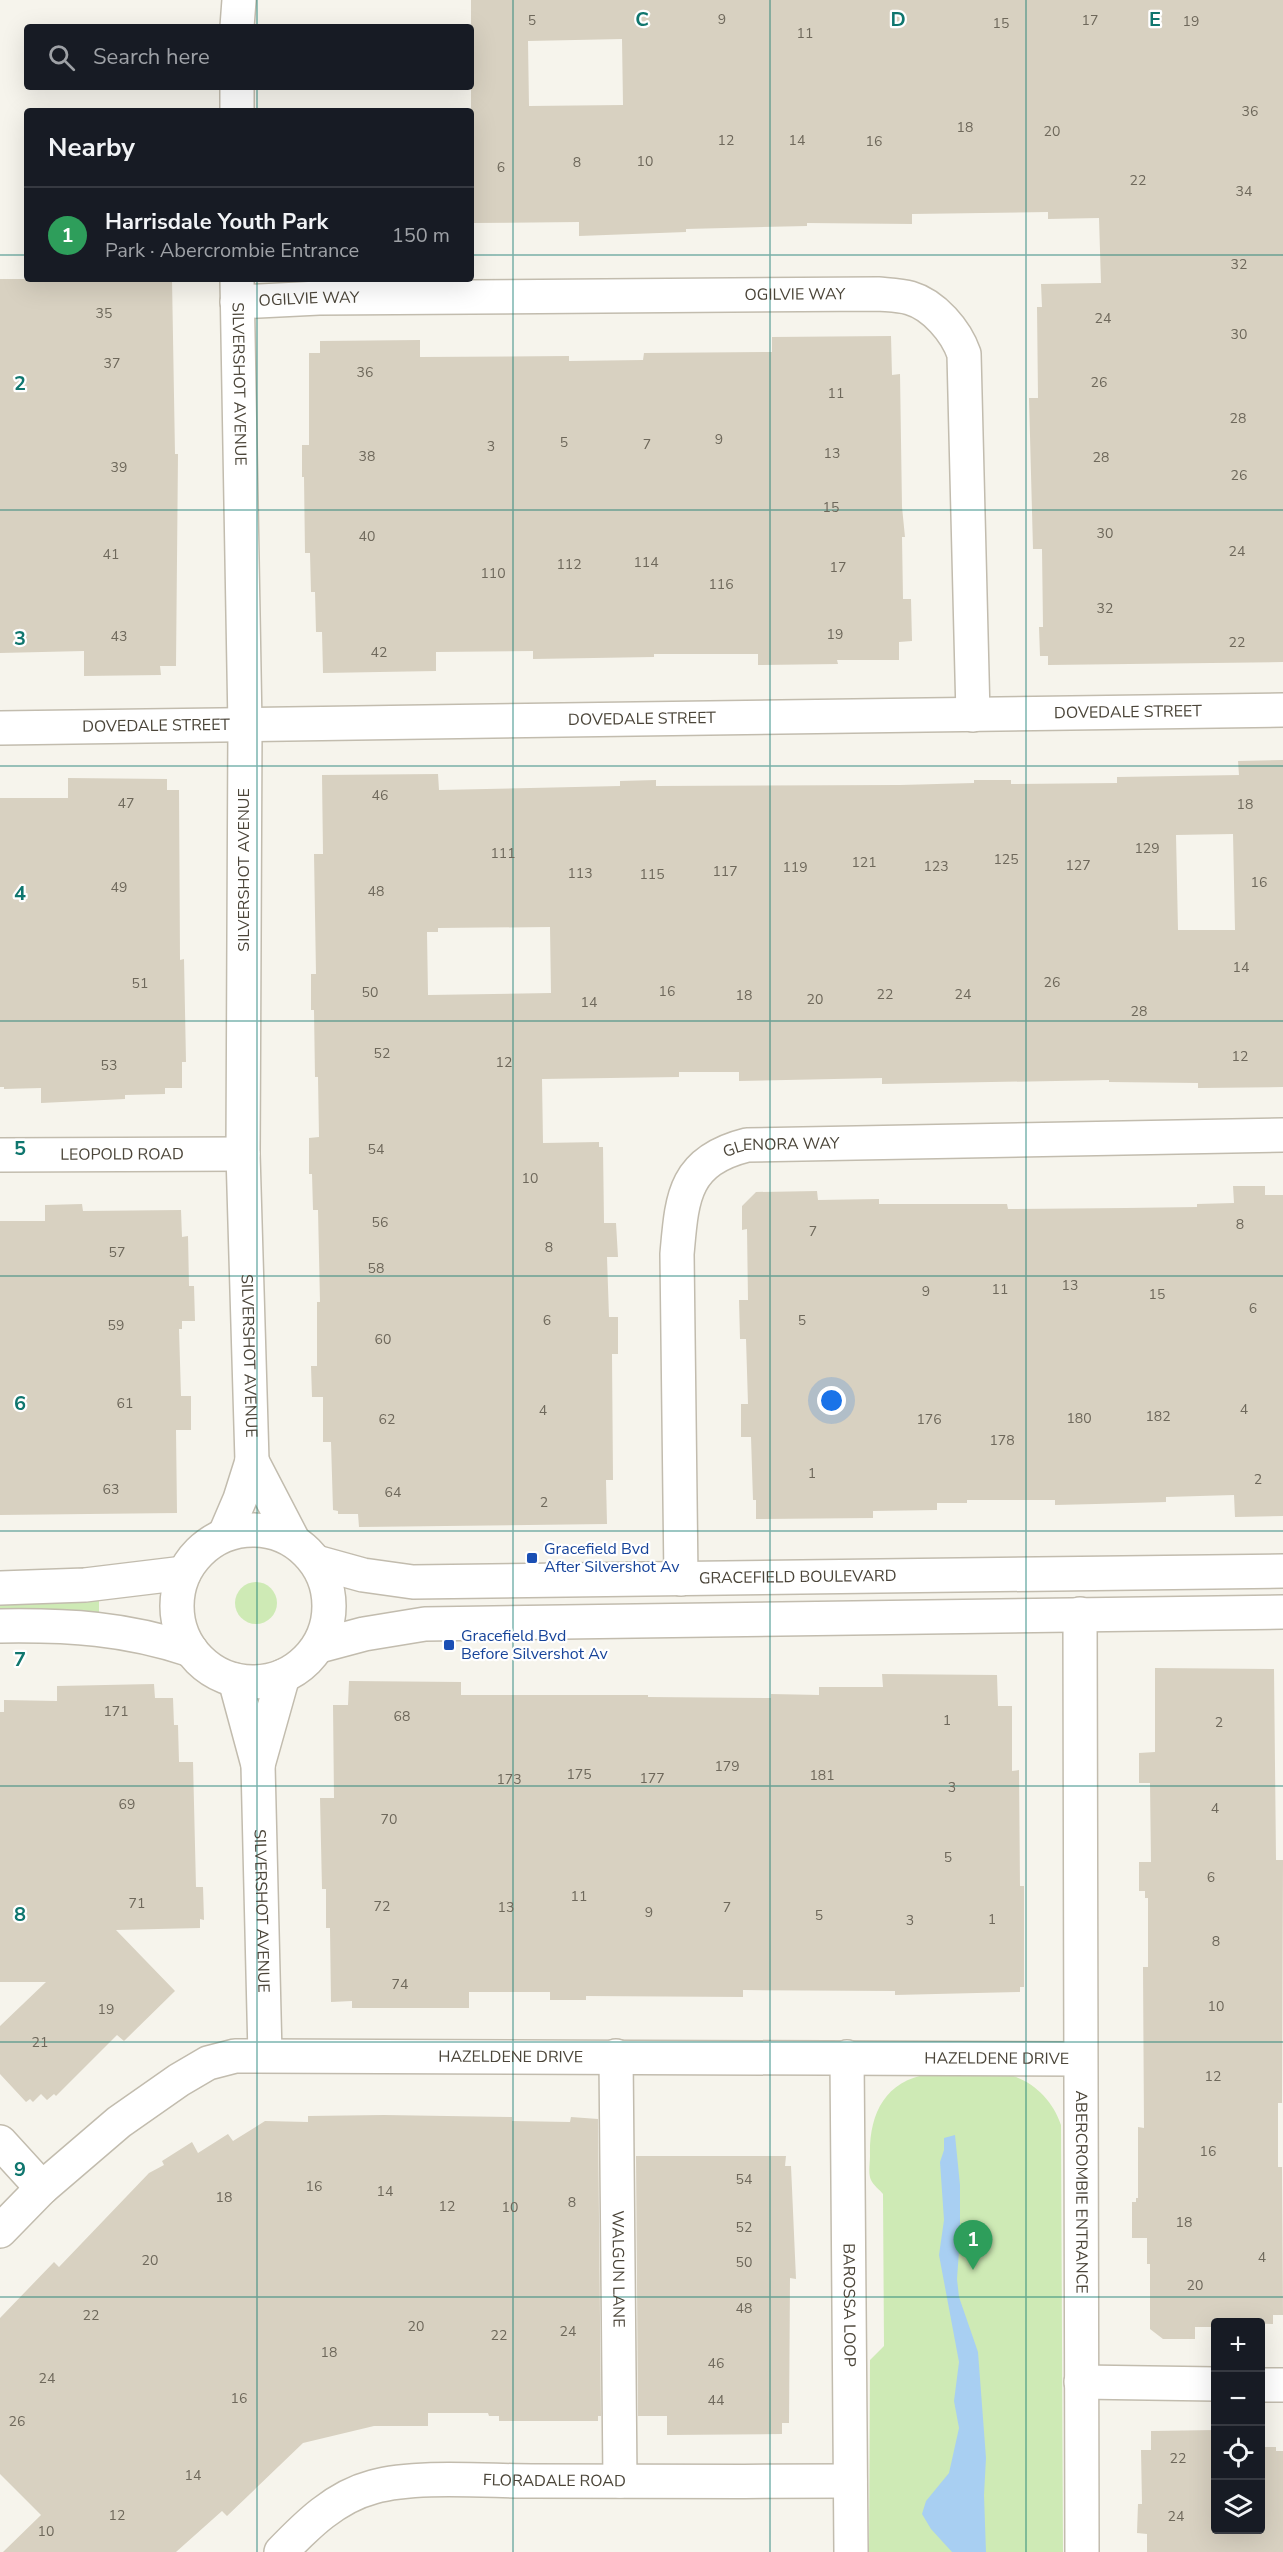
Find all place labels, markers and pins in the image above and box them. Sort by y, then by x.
place label: Gracefield Bvd After Silvershot Av [544,1538,680,1578]
marker: Gracefield Bvd After Silvershot Av [525,1551,539,1565]
place label: Gracefield Bvd Before Silvershot Av [461,1625,609,1665]
marker: Gracefield Bvd Before Silvershot Av [442,1638,456,1652]
pin: 1 [954,2220,992,2270]

